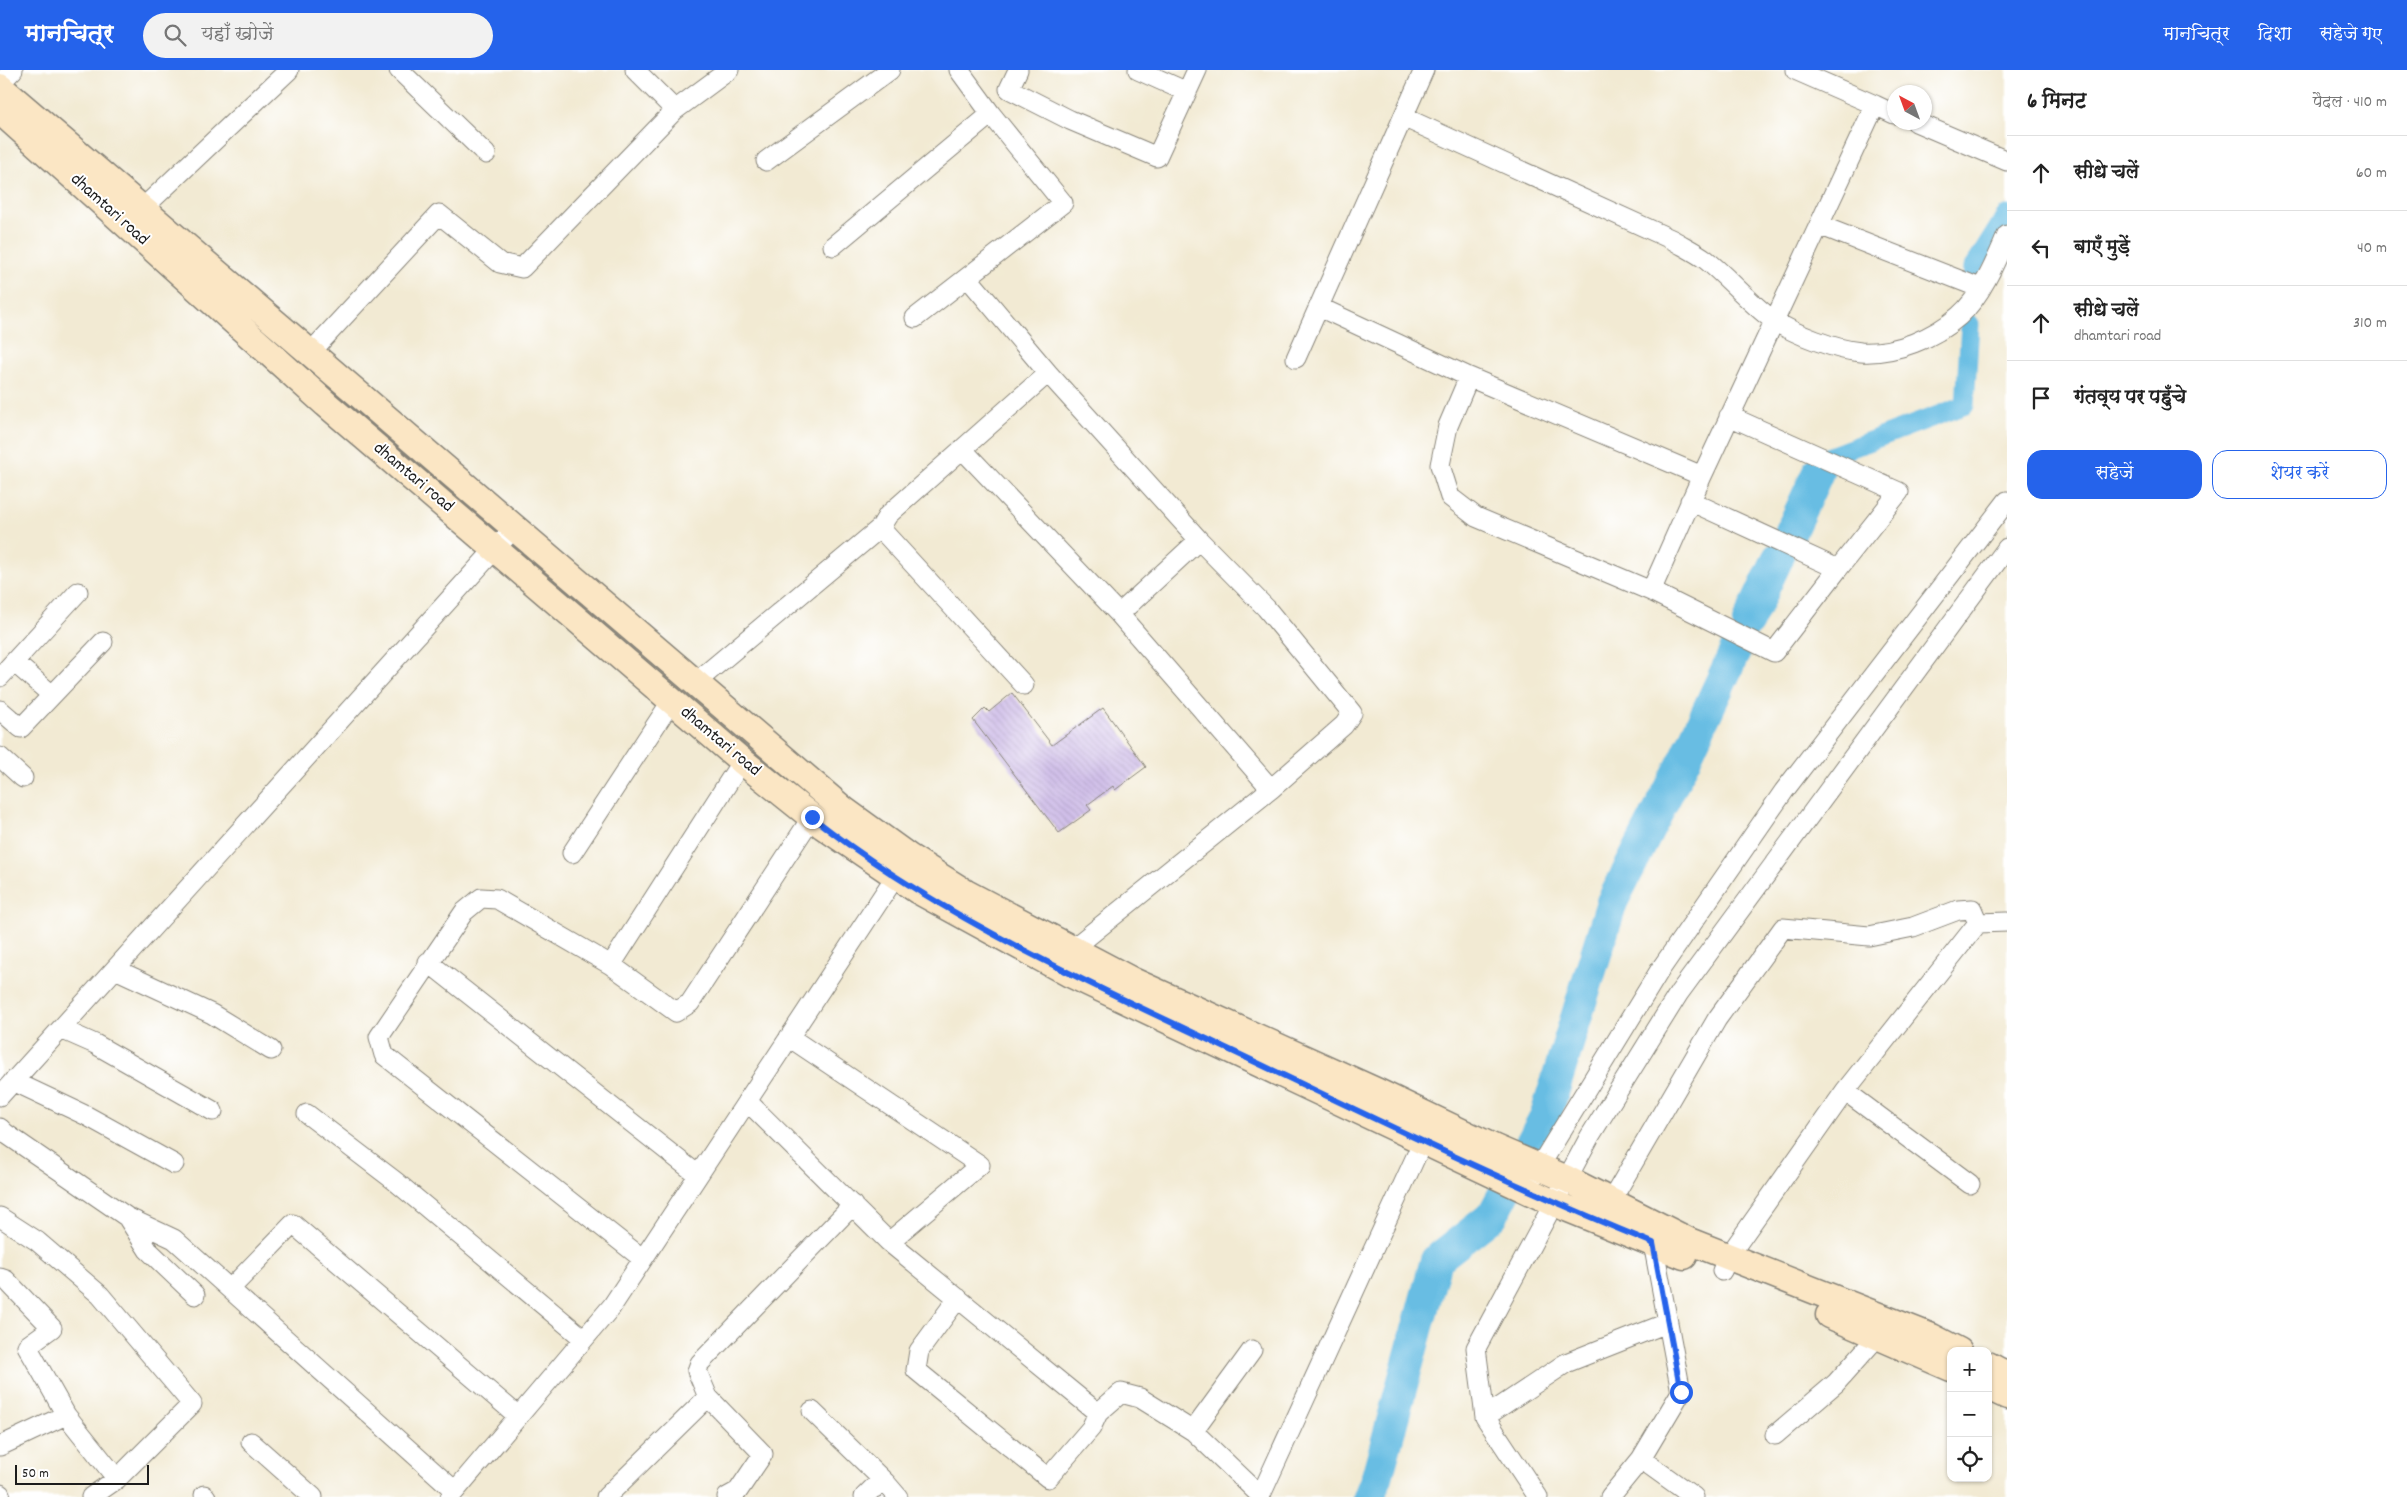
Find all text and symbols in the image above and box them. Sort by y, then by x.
search box [143,13,493,58]
text: मानचित्र [25,18,113,52]
icon: search [161,21,189,49]
text: यहाँ खोजें [201,22,273,49]
text: मानचित्र [2163,23,2230,48]
text: दिशा [2258,23,2292,48]
text: सहेजे गए [2320,23,2382,48]
north arrow [1887,85,1932,130]
text: 6 मिनट [2027,88,2086,118]
text: पैदल · 410 m [2313,91,2387,114]
icon: ahead [2027,159,2055,187]
text: सीधे चलें [2074,160,2139,187]
text: 60 m [2356,162,2387,185]
street label: dhamtari road [64,168,154,252]
icon: left [2027,234,2055,262]
text: बाएँ मुड़ें [2074,235,2130,262]
text: 40 m [2357,237,2387,260]
text: सीधे चलें [2074,298,2139,325]
icon: ahead [2027,309,2055,337]
text: 310 m [2353,312,2387,335]
text: dhamtari road [2074,325,2161,348]
icon: arrive [2027,384,2055,412]
text: गंतव्य पर पहुँचे [2074,385,2186,412]
street label: dhamtari road [367,437,459,519]
button: सहेजें [2027,450,2202,499]
button: शेयर करें [2212,450,2387,499]
street label: dhamtari road [674,701,766,783]
route end [801,806,824,829]
map controls [1947,1347,1992,1482]
button: + [1947,1347,1992,1392]
route start [1670,1381,1693,1404]
button: − [1947,1392,1992,1437]
button: locate [1947,1437,1992,1482]
scale bar [15,1462,149,1485]
text: 50 m [22,1464,49,1484]

